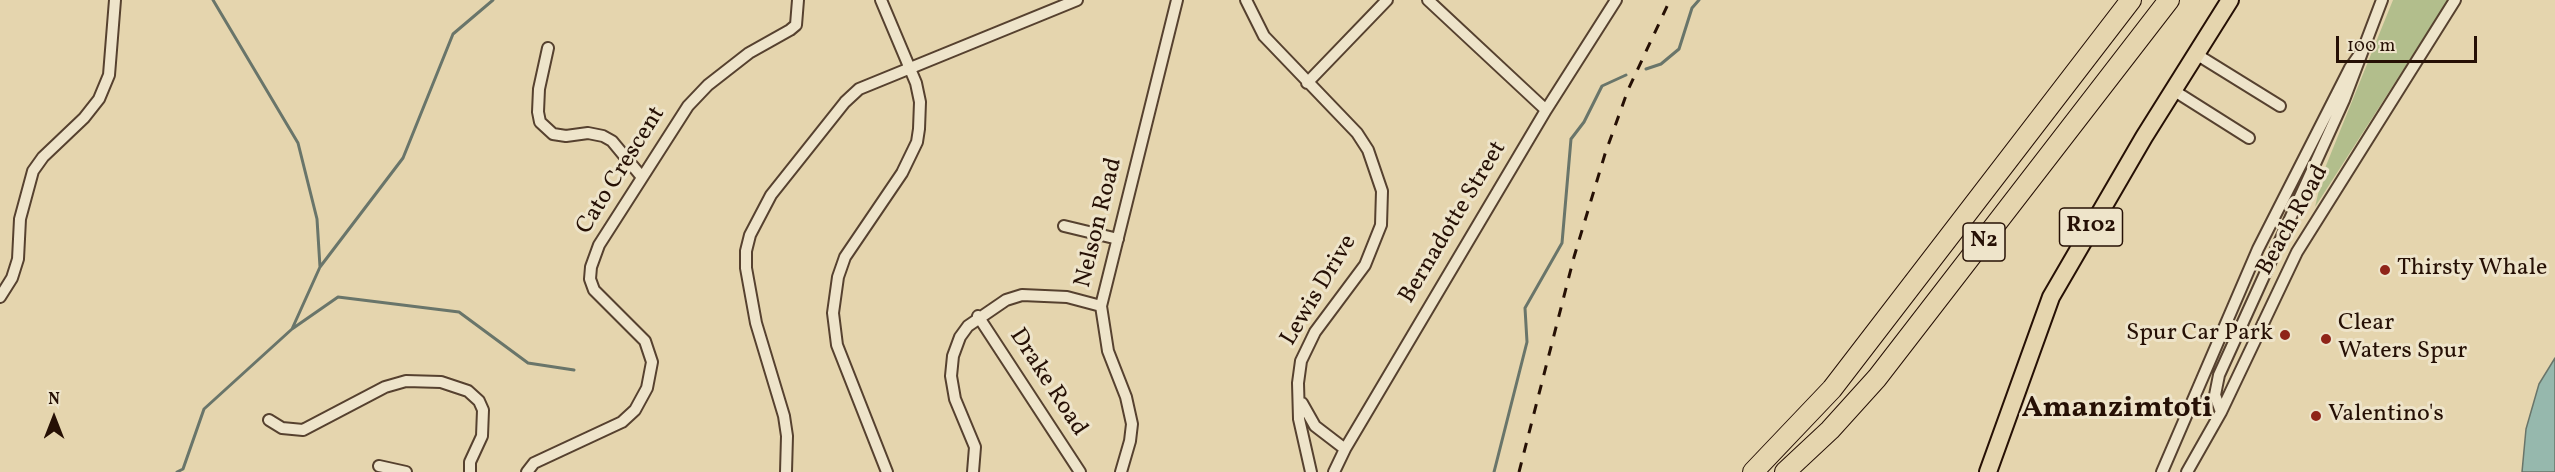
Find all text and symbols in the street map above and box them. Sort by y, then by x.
scale bar [2339,24,2480,62]
text: 100 m [2347,34,2396,59]
street label: Cato Crescent [571,102,673,240]
street label: Bernadotte Street [1394,137,1514,309]
street label: Nelson Road [1070,155,1130,291]
street label: Beach Road [2252,161,2336,281]
road number: R102 [2060,208,2122,246]
road number: N2 [1963,223,2005,261]
street label: Lewis Drive [1276,230,1364,352]
place label: Thirsty Whale [2397,256,2547,284]
marker: Thirsty Whale [2378,263,2392,277]
place label: Clear Waters Spur [2338,311,2467,367]
place label: Spur Car Park [2126,321,2273,349]
street label: Drake Road [1002,324,1092,442]
marker: Spur Car Park [2278,328,2292,342]
marker: Clear Waters Spur [2319,332,2333,346]
north arrow [24,388,84,448]
text: N [48,389,60,411]
district label: Amanzimtoti [2021,392,2213,428]
place label: Valentino's [2328,402,2444,430]
marker: Valentino's [2309,409,2323,423]

